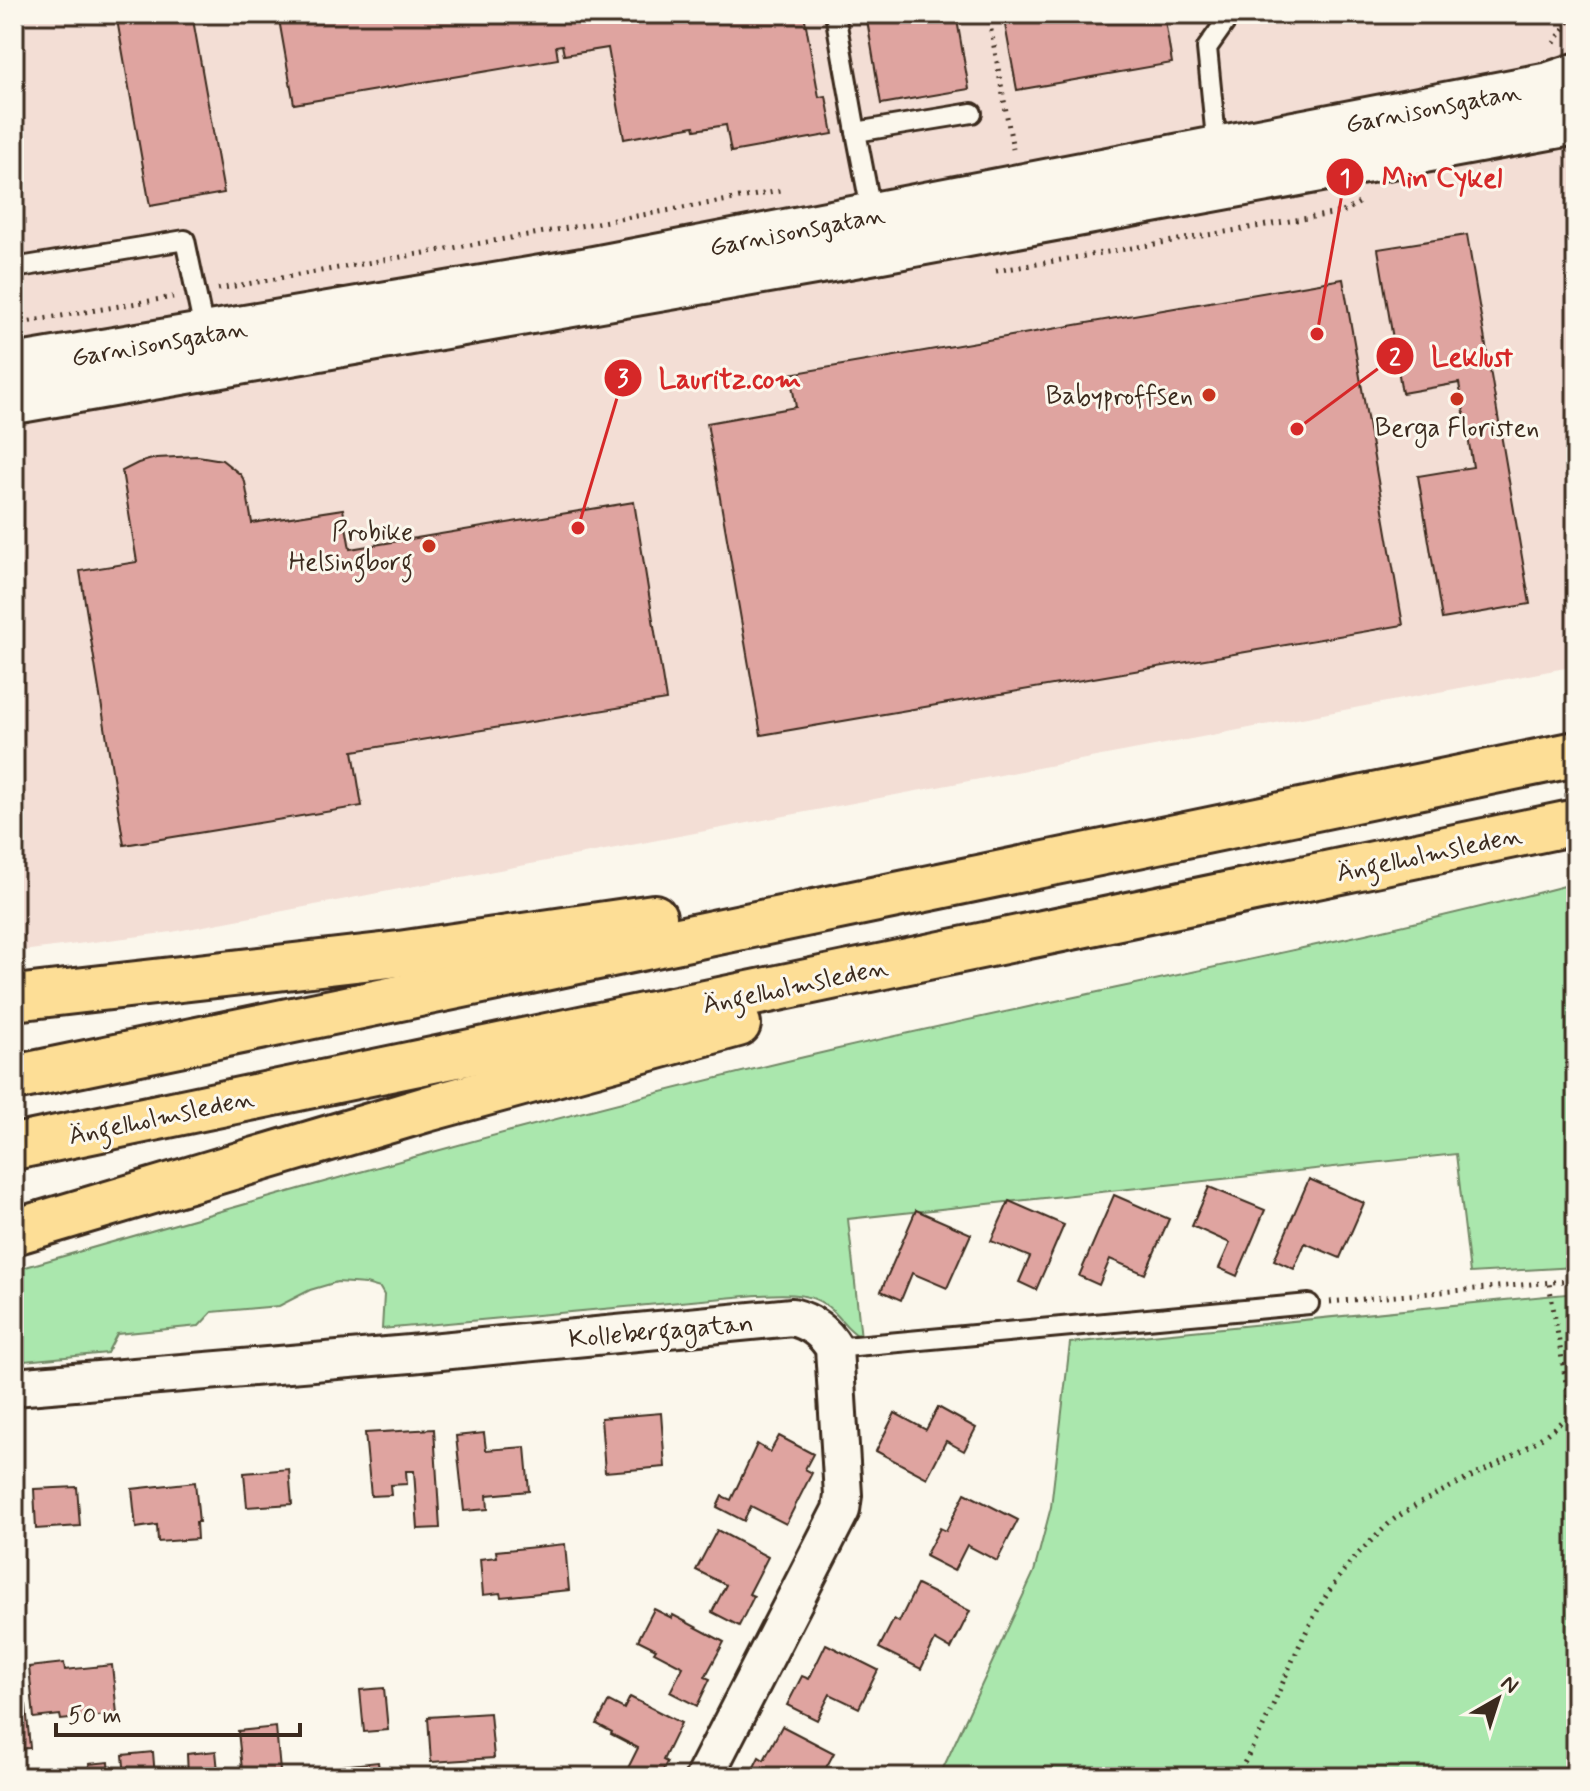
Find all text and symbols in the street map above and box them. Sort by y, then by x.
street label: Garnisonsgatan [1343,75,1524,143]
callout: Min Cykel [1325,151,1520,203]
text: Min Cykel [1382,161,1503,198]
text: 1 [1340,164,1350,195]
street label: Garnisonsgatan [707,198,888,266]
street label: Garnisonsgatan [69,312,250,376]
callout: Leklust [1375,330,1529,382]
text: Leklust [1431,340,1513,377]
text: 2 [1389,343,1401,374]
callout: Lauritz.com [603,352,818,404]
text: Lauritz.com [659,362,801,399]
text: 3 [618,364,629,395]
place label: Babyproffsen [1046,380,1193,414]
marker: Babyproffsen [1200,386,1218,404]
marker: Berga Floristen [1448,390,1466,408]
place label: Berga Floristen [1375,412,1539,448]
place label: Probike Helsingborg [289,516,413,583]
marker: Probike Helsingborg [420,537,438,555]
street label: Ängelholmsleden [1333,819,1526,894]
street label: Ängelholmsleden [699,951,892,1026]
street label: Ängelholmsleden [65,1082,258,1157]
street label: Kollebergagatan [568,1307,755,1360]
north arrow [1458,1659,1538,1739]
text: N [1495,1670,1524,1701]
scale bar [56,1687,300,1737]
text: 50 m [68,1701,122,1732]

